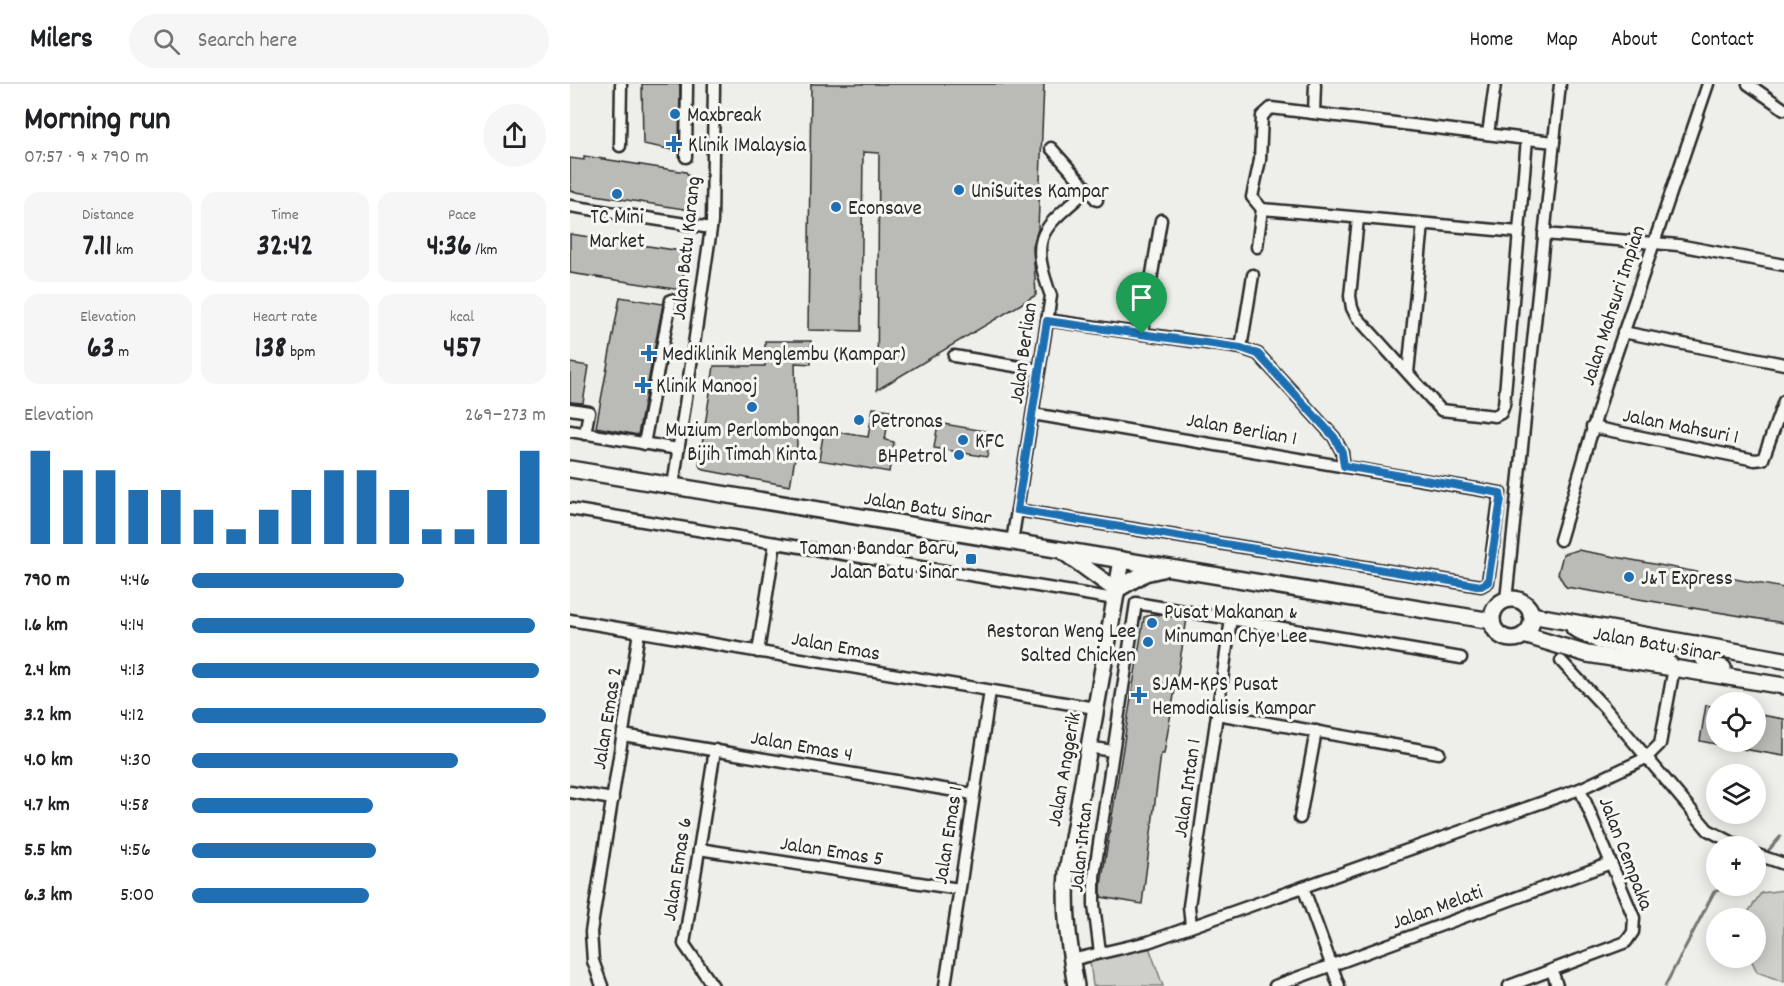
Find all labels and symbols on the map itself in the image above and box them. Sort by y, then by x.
place label: Maxbreak [687,102,762,132]
marker: Maxbreak [668,107,682,121]
place label: Klinik 1Malaysia [688,132,807,162]
marker: Klinik 1Malaysia [665,135,683,153]
street label: Jalan Batu Karang [666,175,710,322]
place label: UniSuites Kampar [971,178,1109,208]
marker: UniSuites Kampar [952,183,966,197]
marker: TC Mini Market [610,187,624,201]
place label: Econsave [848,195,922,225]
marker: Econsave [829,200,843,214]
place label: TC Mini Market [589,204,645,258]
street label: Jalan Mahsuri Impian [1575,222,1655,390]
pin [1116,272,1167,334]
street label: Jalan Berlian [1003,301,1047,406]
place label: Mediklinik Menglembu (Kampar) [662,341,906,371]
marker: Mediklinik Menglembu (Kampar) [640,344,658,362]
place label: Klinik Manooj [656,373,758,403]
marker: Klinik Manooj [634,376,652,394]
marker: Muzium Perlombongan Bijih Timah Kinta [745,400,759,414]
street label: Jalan Mahsuri 1 [1620,402,1741,454]
street label: Jalan Berlian 1 [1184,406,1299,455]
place label: Petronas [871,408,943,438]
marker: Petronas [852,413,866,427]
place label: Muzium Perlombongan Bijih Timah Kinta [665,417,839,471]
place label: KFC [975,428,1004,458]
marker: KFC [956,433,970,447]
place label: BHPetrol [878,443,947,473]
marker: BHPetrol [952,448,966,462]
street label: Jalan Batu Sinar [862,485,994,535]
place label: Taman Bandar Baru, Jalan Batu Sinar [800,535,959,589]
marker: Taman Bandar Baru, Jalan Batu Sinar [964,552,978,566]
place label: J&T Express [1641,565,1733,595]
marker: J&T Express [1622,570,1636,584]
place label: Pusat Makanan & Minuman Chye Lee [1164,599,1307,653]
marker: Pusat Makanan & Minuman Chye Lee [1145,616,1159,630]
place label: Restoran Weng Lee Salted Chicken [986,618,1136,672]
street label: Jalan Batu Sinar [1590,620,1723,672]
street label: Jalan Emas [789,625,882,670]
marker: Restoran Weng Lee Salted Chicken [1141,635,1155,649]
street label: Jalan Emas 2 [586,665,632,772]
place label: SJAM-KPS Pusat Hemodialisis Kampar [1152,671,1316,725]
marker: SJAM-KPS Pusat Hemodialisis Kampar [1130,686,1148,704]
street label: Jalan Anggerik [1041,710,1091,829]
street label: Jalan Emas 4 [748,724,855,772]
street label: Jalan Intan 1 [1167,737,1211,840]
street label: Jalan Emas 1 [927,784,973,887]
street label: Jalan Cempaka [1589,793,1660,916]
street label: Jalan Intan [1063,801,1103,894]
street label: Jalan Emas 6 [656,815,702,923]
street label: Jalan Emas 5 [778,830,885,876]
street label: Jalan Melati [1388,878,1488,939]

